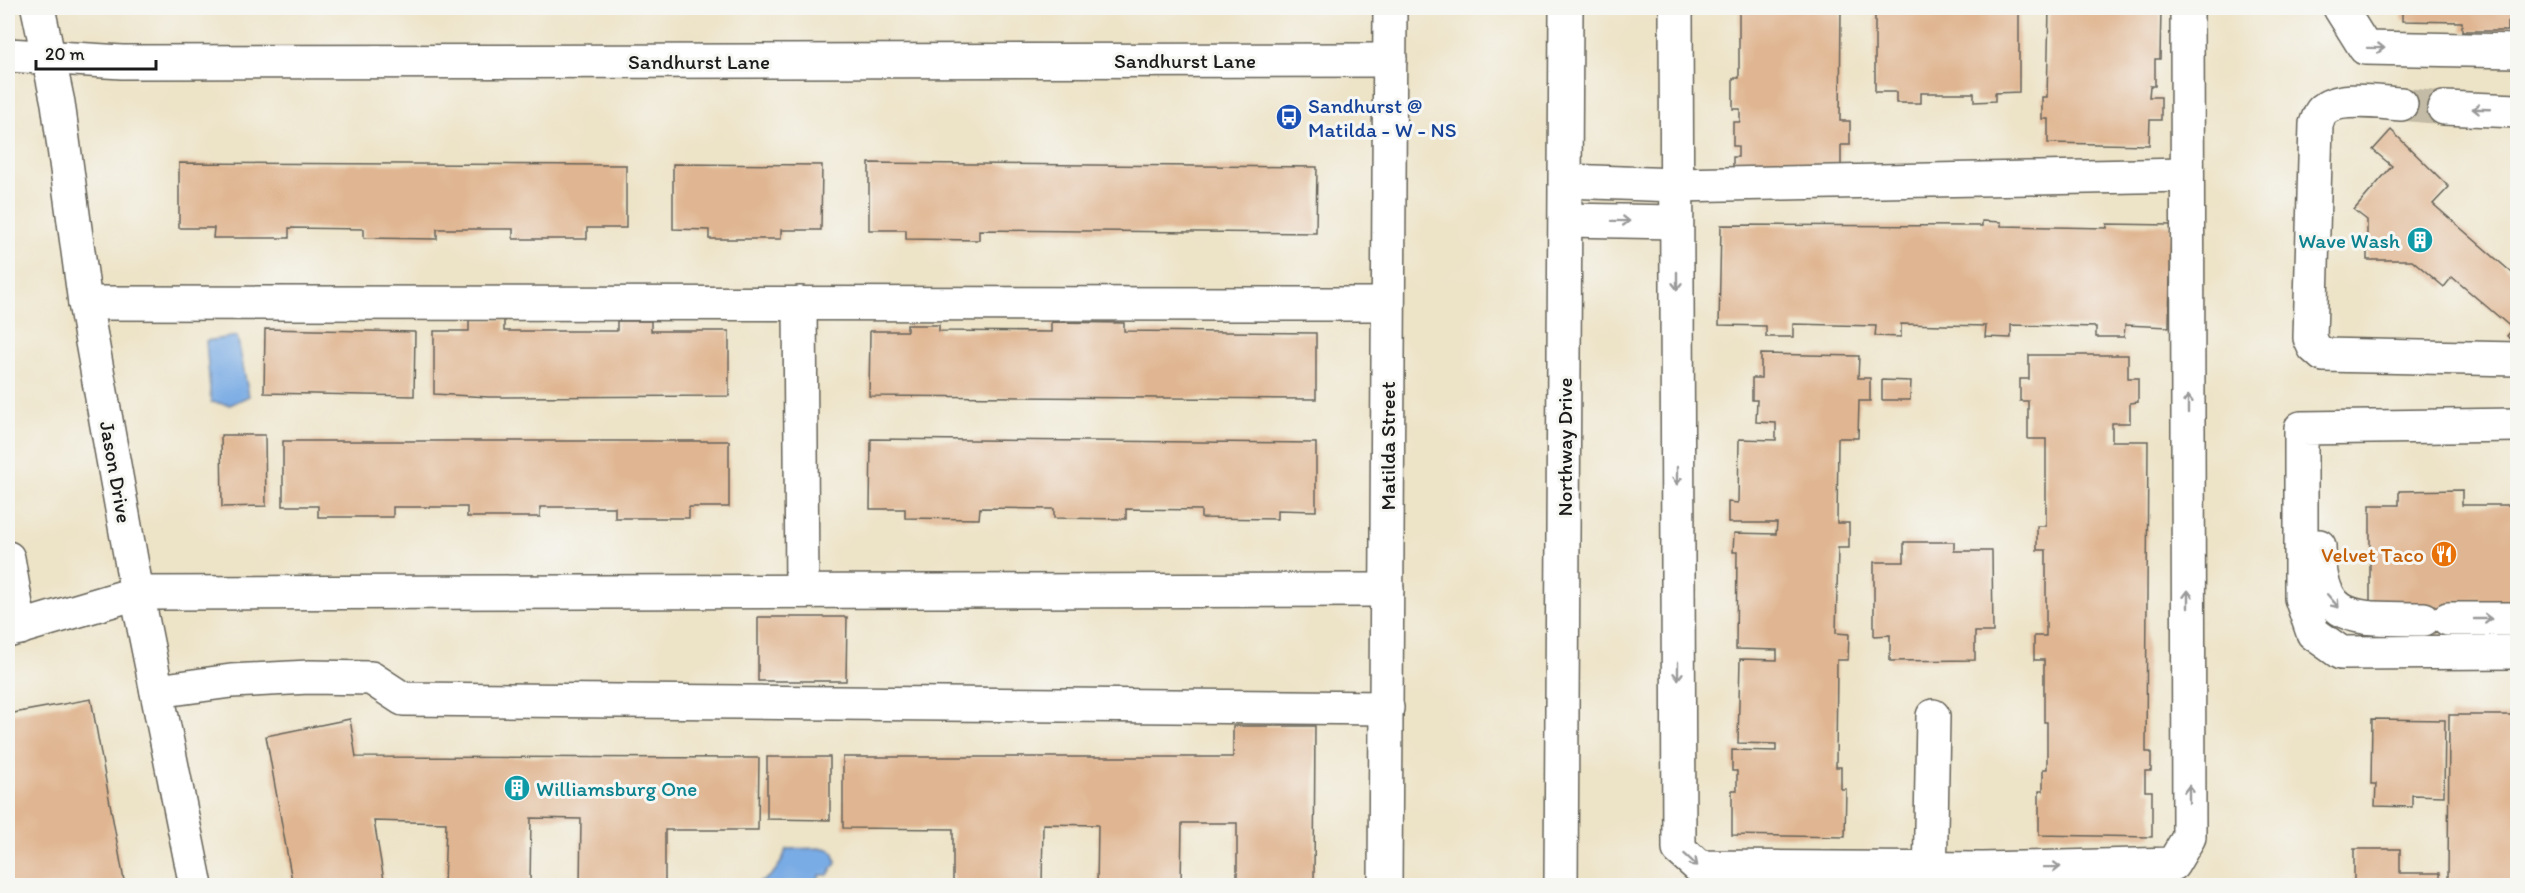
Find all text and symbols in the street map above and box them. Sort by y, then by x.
scale bar [36,33,156,71]
one-way arrow [2366,42,2386,54]
text: 20 m [45,43,85,65]
street label: Sandhurst Lane [1114,48,1256,73]
street label: Sandhurst Lane [628,49,770,74]
place label: Sandhurst @ Matilda - W - NS [1308,93,1457,142]
bus stop icon: Sandhurst @ Matilda - W - NS [1274,102,1304,132]
one-way arrow [2471,104,2491,115]
one-way arrow [1611,216,1631,227]
building icon: Wave Wash [2405,225,2435,255]
place label: Wave Wash [2298,228,2400,253]
one-way arrow [1671,270,1683,290]
street label: Northway Drive [1552,378,1577,516]
street label: Matilda Street [1375,381,1400,511]
one-way arrow [2182,395,2194,415]
street label: Jason Drive [95,419,137,525]
one-way arrow [1671,465,1683,485]
restaurant icon: Velvet Taco [2429,539,2459,569]
place label: Velvet Taco [2321,542,2424,567]
one-way arrow [2182,590,2194,610]
one-way arrow [2325,593,2339,609]
one-way arrow [2472,613,2492,625]
one-way arrow [1672,660,1684,680]
building icon: Williamsburg One [502,773,532,803]
place label: Williamsburg One [536,776,697,801]
one-way arrow [2183,785,2195,805]
one-way arrow [1683,853,1698,867]
one-way arrow [2041,861,2061,873]

